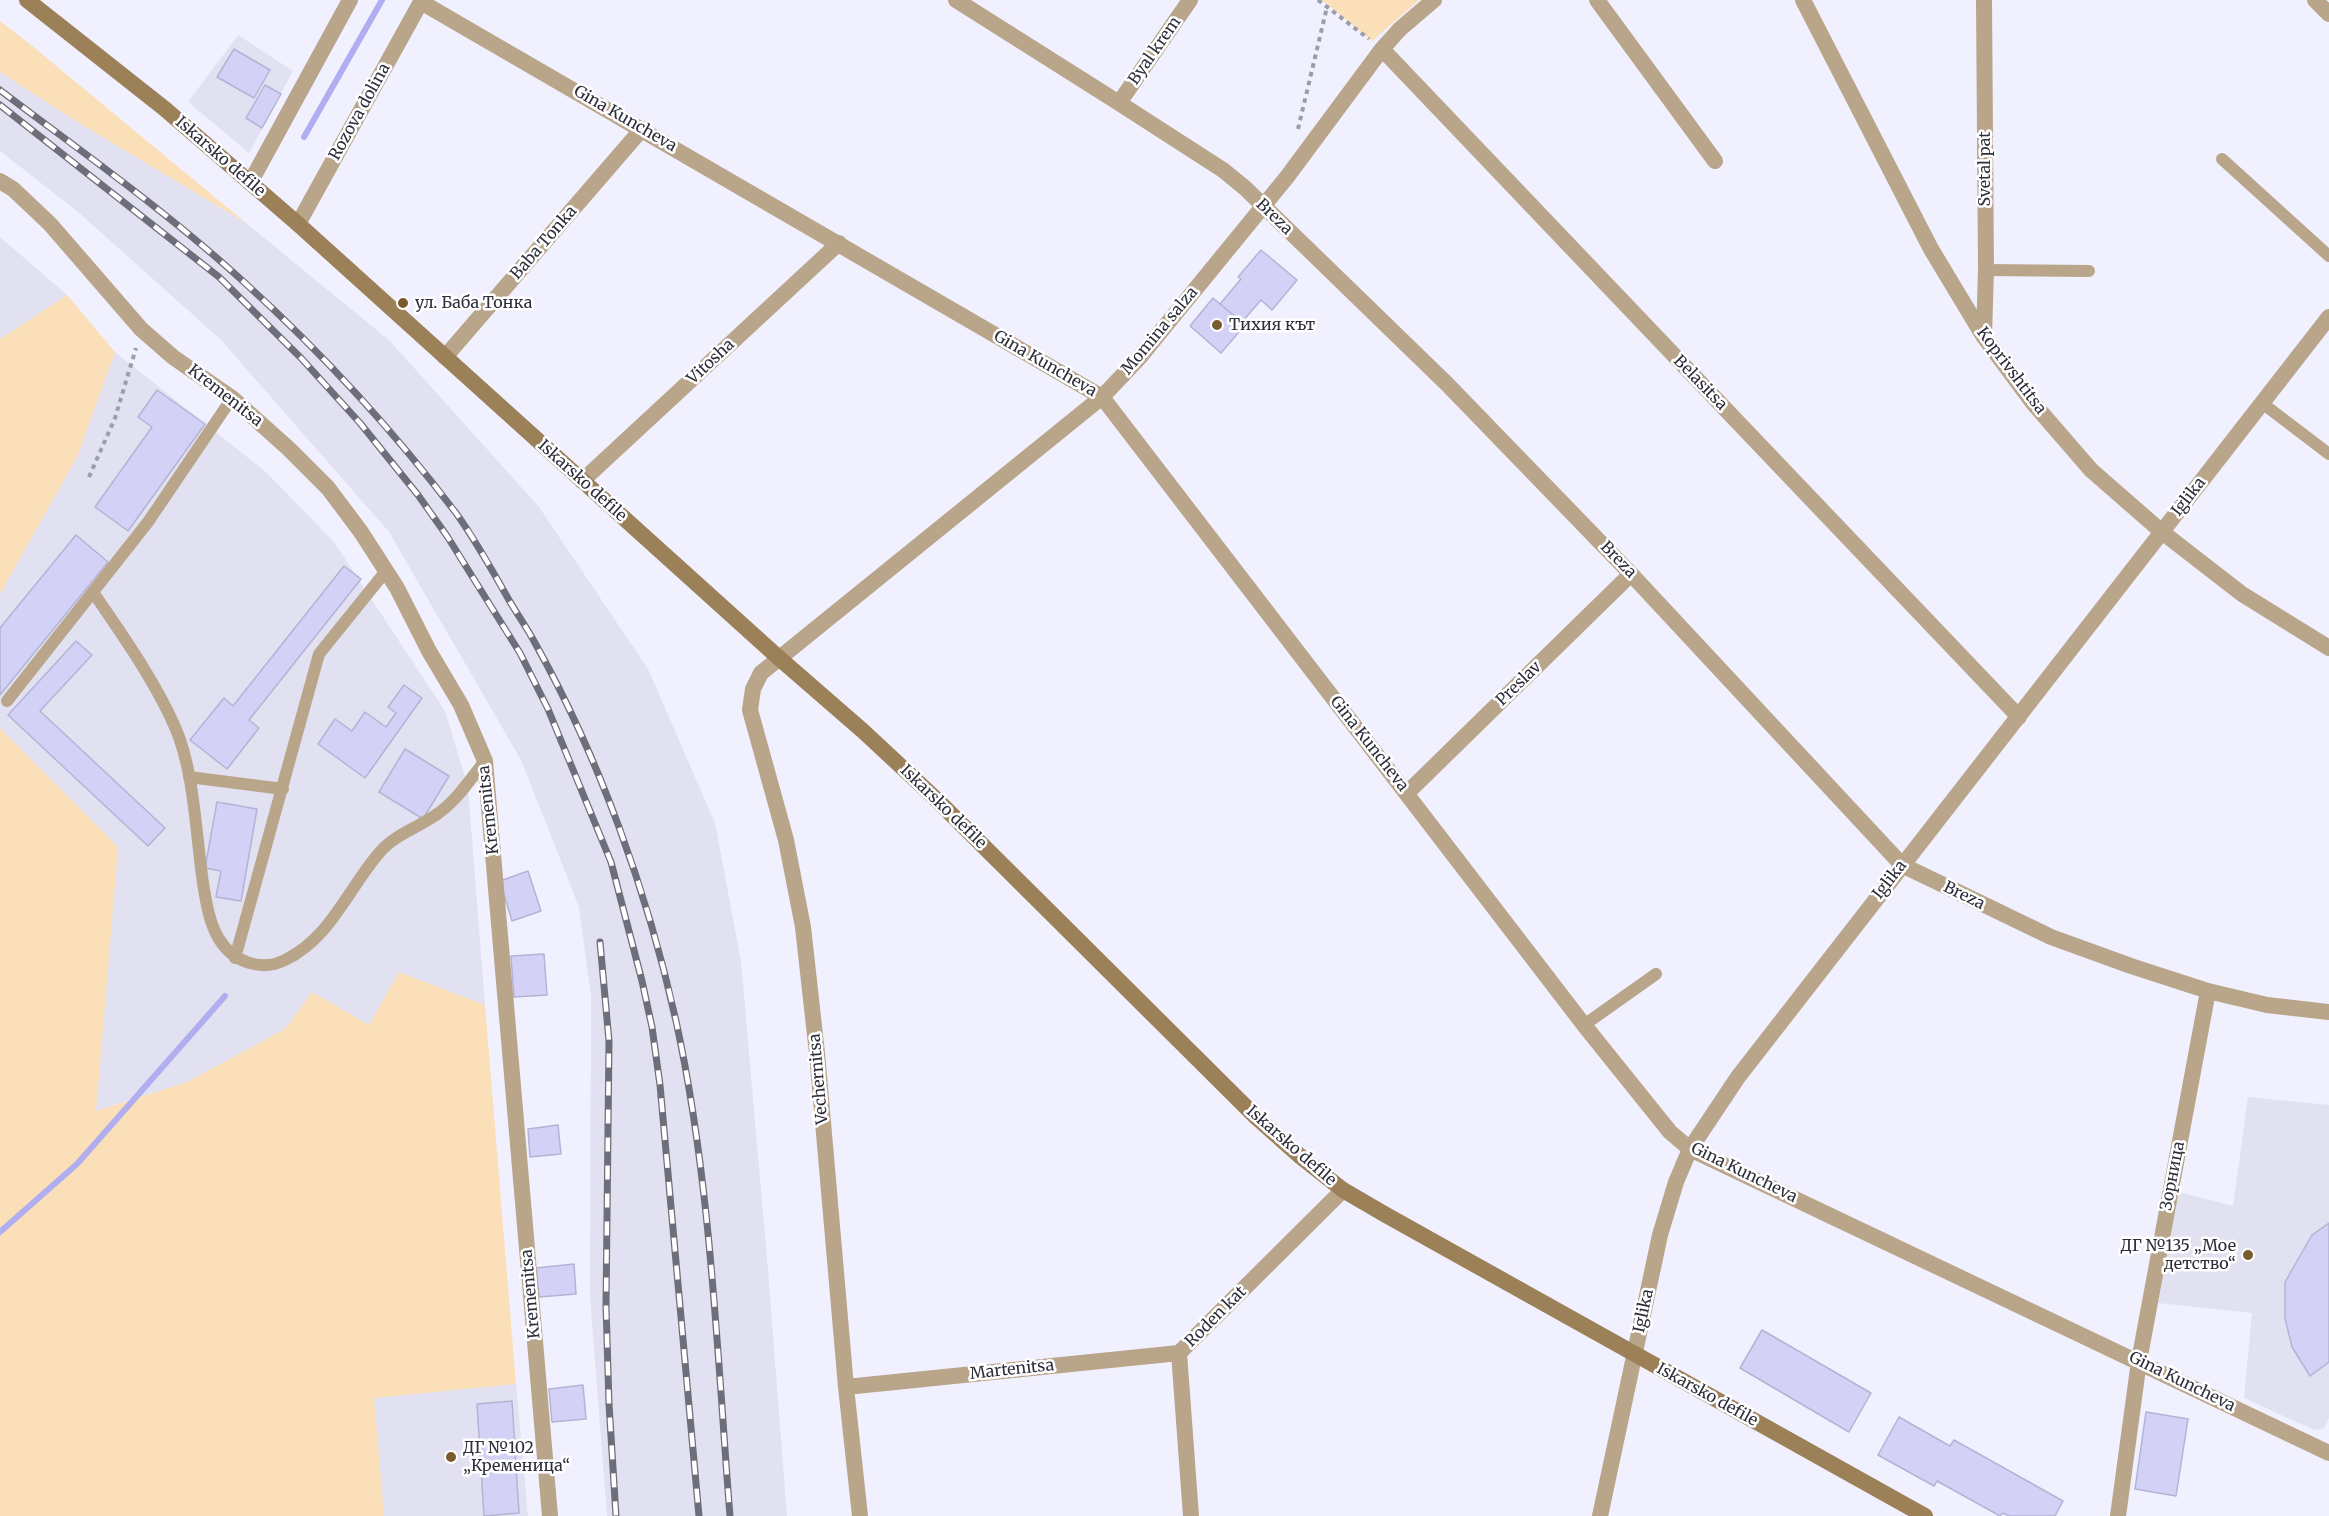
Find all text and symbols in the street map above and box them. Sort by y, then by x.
street label: Byal krem [1125,13,1185,89]
street label: Rozova dolina [325,60,395,164]
street label: Gina Kuncheva [570,82,680,156]
street label: Iskarsko defile [171,113,269,201]
street label: Svetal pat [1975,132,1995,206]
street label: Breza [1252,195,1296,239]
street label: Baba Tonka [507,202,581,284]
street label: Momina salza [1118,283,1202,379]
place label: ул. Баба Тонка [415,293,532,313]
marker: ул. Баба Тонка [396,296,410,310]
place label: Тихия кът [1229,315,1315,335]
marker: Тихия кът [1210,318,1224,332]
street label: Koprivshtitsa [1972,324,2050,418]
street label: Gina Kuncheva [990,327,1100,401]
street label: Vitosha [683,335,739,389]
street label: Belasitsa [1669,352,1731,414]
street label: Kremenitsa [184,361,266,431]
street label: Iskarsko defile [534,436,630,526]
street label: Iglika [2168,474,2210,520]
street label: Breza [1596,538,1640,582]
street label: Preslav [1492,658,1546,710]
street label: Gina Kuncheva [1326,693,1412,795]
street label: Iskarsko defile [896,761,990,853]
street label: Kremenitsa [475,765,503,855]
street label: Iglika [1869,857,1911,903]
street label: Breza [1940,878,1988,914]
street label: Vechernitsa [805,1033,833,1125]
street label: Iskarsko defile [1242,1102,1340,1190]
street label: Gina Kuncheva [1688,1139,1800,1207]
street label: Зорница [2157,1140,2189,1212]
place label: ДГ №135 „Мое детство“ [2120,1236,2236,1274]
marker: ДГ №135 „Мое детство“ [2241,1248,2255,1262]
street label: Kremenitsa [518,1249,544,1339]
street label: Roden kat [1182,1283,1250,1351]
street label: Iglika [1630,1287,1658,1335]
street label: Gina Kuncheva [2126,1348,2238,1416]
street label: Martenitsa [969,1356,1055,1384]
street label: Iskarsko defile [1653,1359,1761,1431]
place label: ДГ №102 „Кременица“ [463,1438,570,1476]
marker: ДГ №102 „Кременица“ [444,1450,458,1464]

